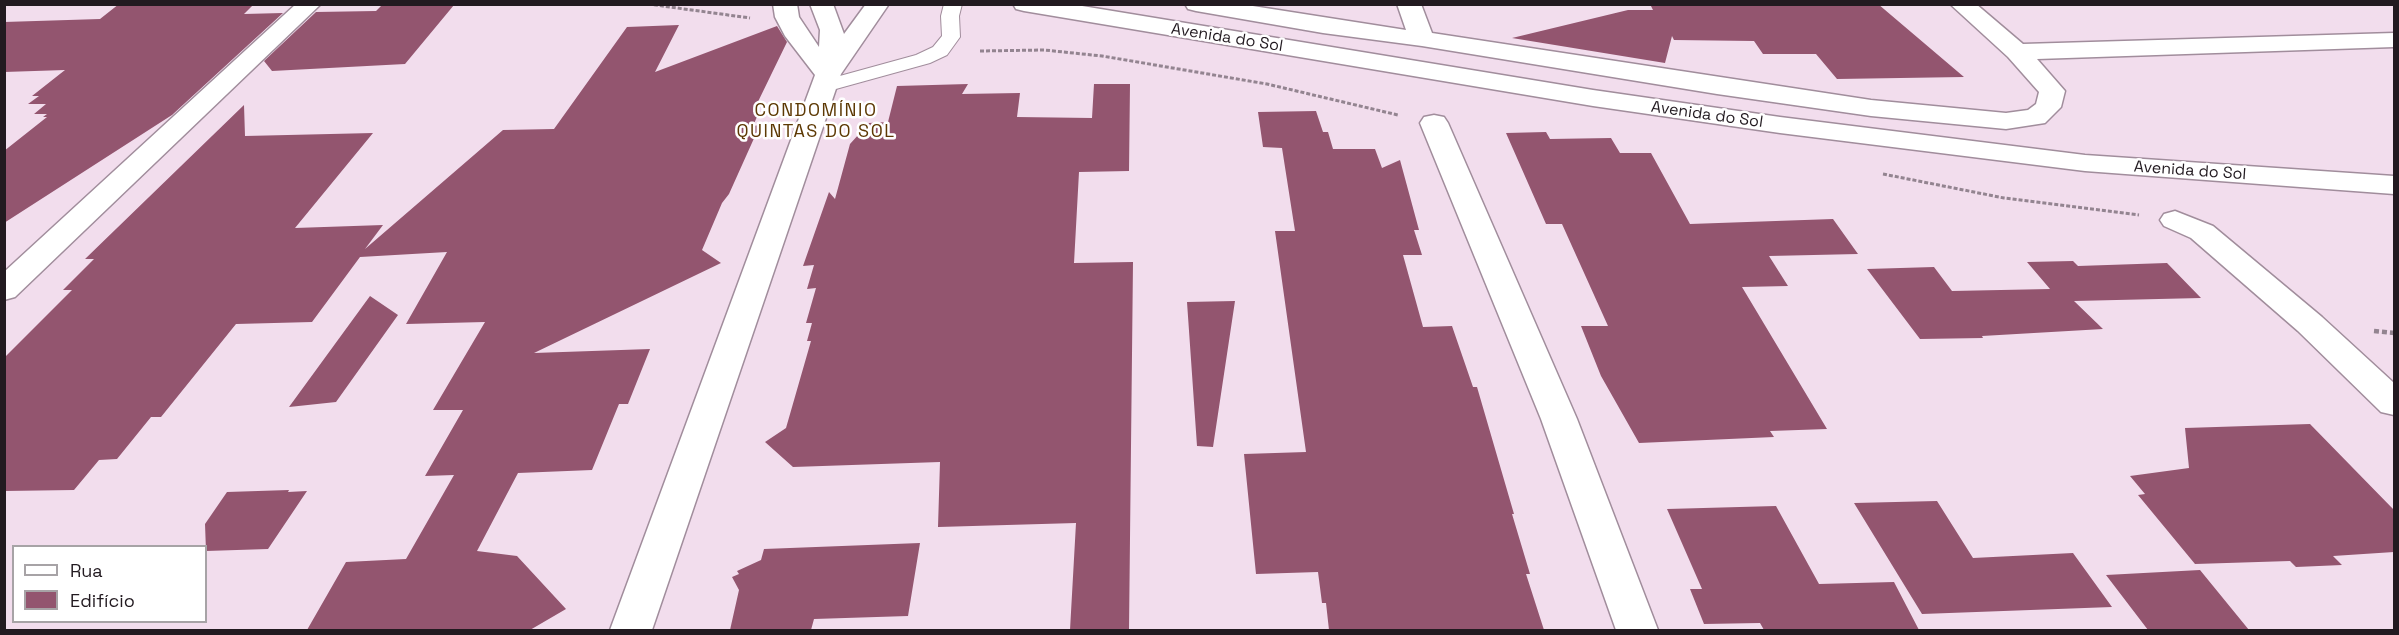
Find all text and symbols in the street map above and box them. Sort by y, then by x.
street label: Avenida do Sol [1170,20,1284,56]
street label: Avenida do Sol [1650,98,1764,132]
district label: CONDOMÍNIO QUINTAS DO SOL [736,100,896,142]
street label: Avenida do Sol [2133,157,2247,185]
legend [12,545,207,623]
text: Rua [70,559,103,582]
text: Edifício [70,589,135,612]

